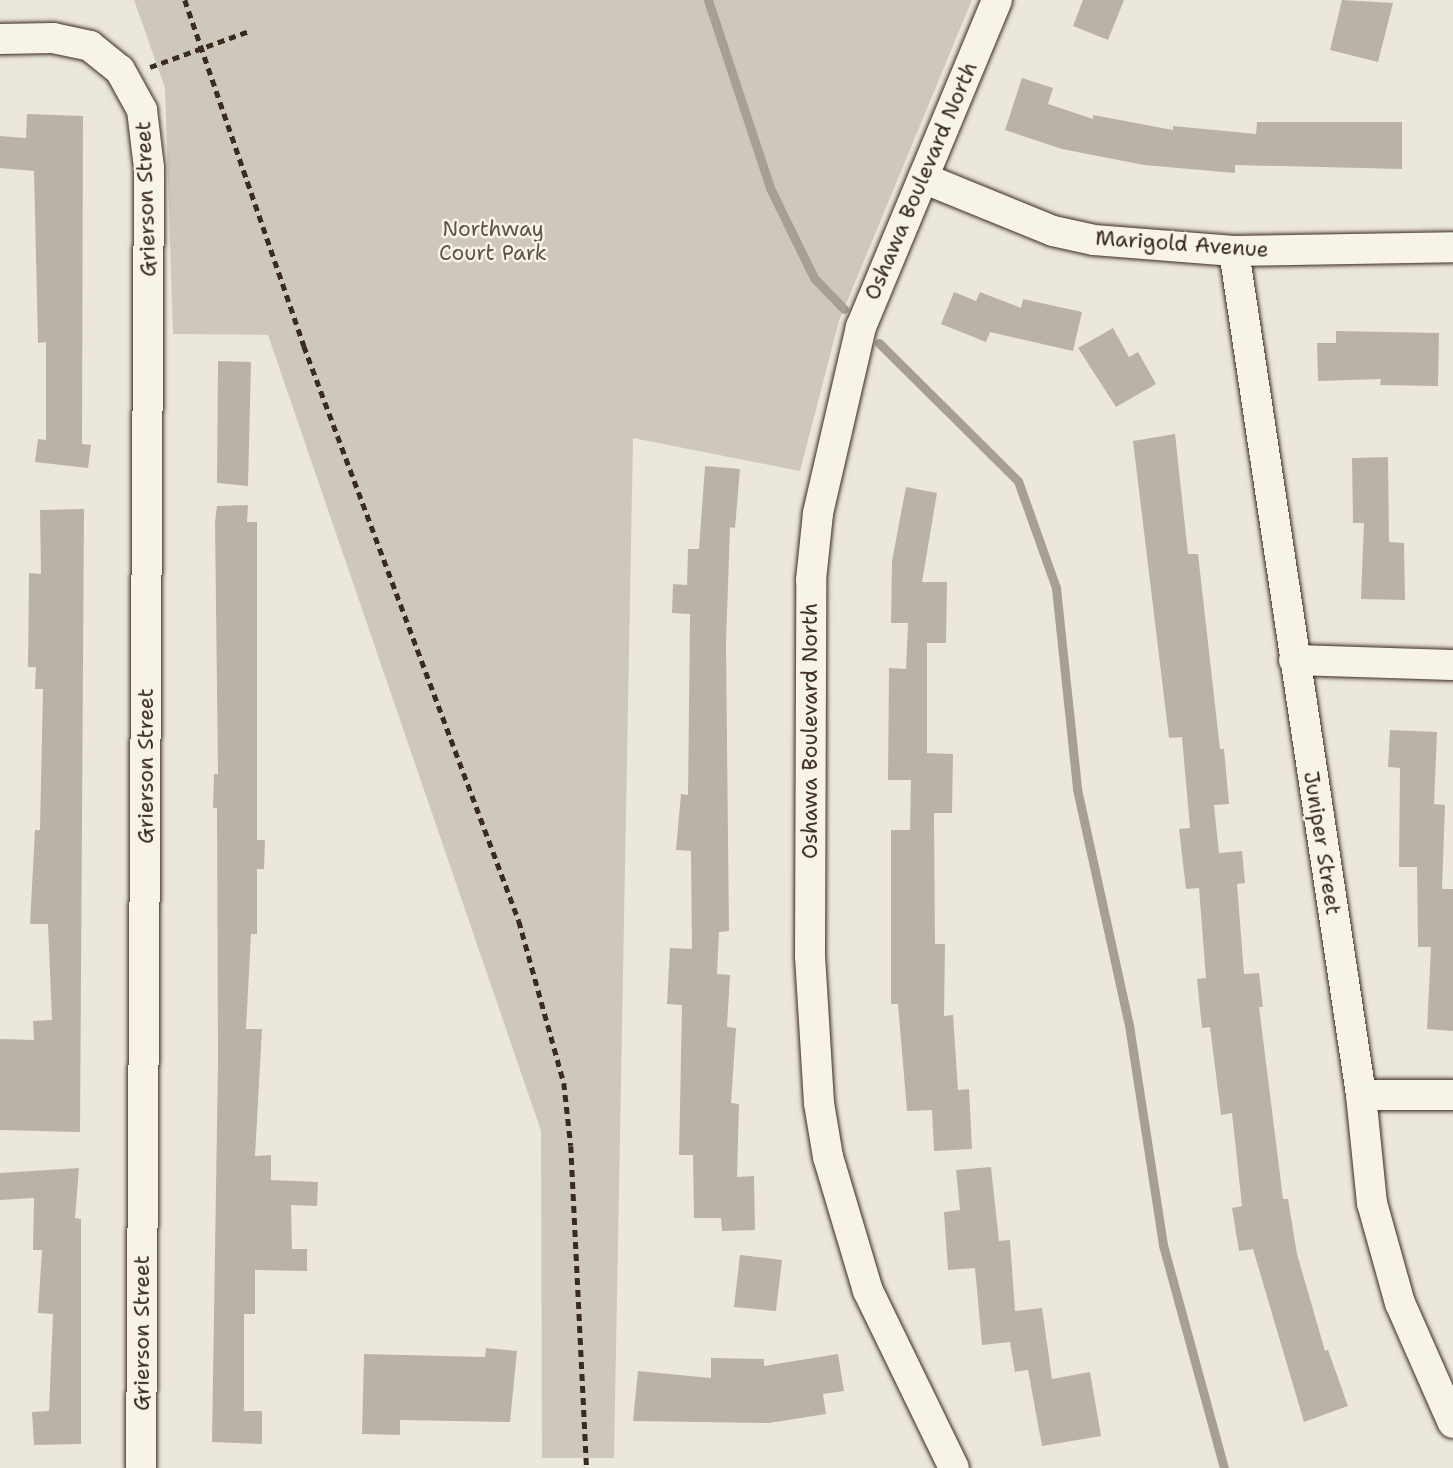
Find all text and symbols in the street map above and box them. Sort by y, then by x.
street label: Oshawa Boulevard North [859,58,983,304]
street label: Grierson Street [131,121,161,277]
park label: Northway Court Park [439,216,547,266]
street label: Marigold Avenue [1094,225,1270,263]
street label: Oshawa Boulevard North [797,603,823,859]
street label: Grierson Street [133,688,159,844]
street label: Juniper Street [1298,769,1346,917]
street label: Grierson Street [129,1255,155,1411]

